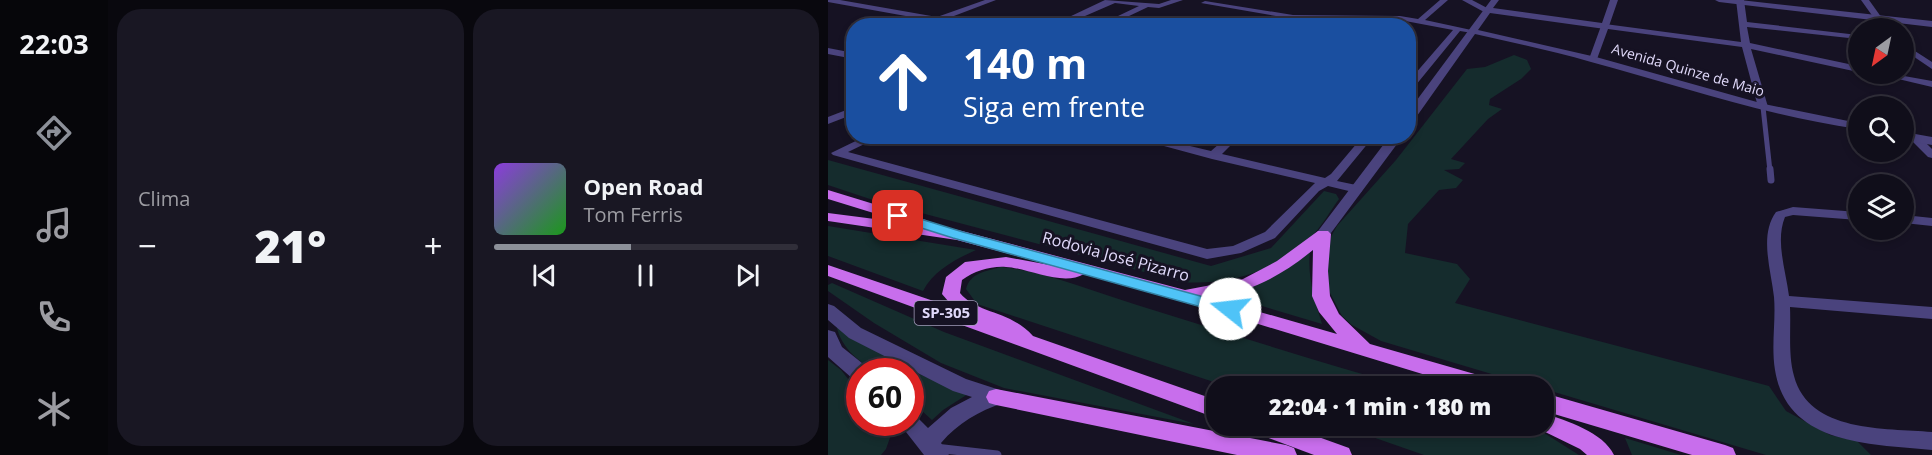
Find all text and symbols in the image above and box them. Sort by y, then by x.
north arrow [1848,18,1914,84]
map controls [1848,18,1914,240]
text: 22:03 [19,25,89,62]
text: 140 m [963,34,1087,91]
street label: Avenida Quinze de Maio [1610,39,1767,100]
icon: ahead [864,42,942,120]
text: Siga em frente [963,88,1145,125]
button: search [1848,96,1914,162]
icon: directions [33,112,75,154]
text: Open Road [584,171,703,201]
button: layers [1848,174,1914,240]
text: Clima [138,185,190,212]
pin [872,190,923,241]
icon: arrive [881,199,914,232]
text: Tom Ferris [584,201,683,228]
icon: music [33,204,75,246]
text: 21° [254,215,326,276]
text: − [138,223,157,268]
text: + [424,223,443,268]
street label: Rodovia José Pizarro [1040,226,1192,286]
icon: previous [528,259,561,292]
icon: pause [629,259,662,292]
icon: next [731,259,764,292]
position arrow [1198,277,1262,341]
icon: phone [33,296,75,338]
road number: SP-305 [914,301,978,325]
speed limit sign: 60 [846,358,924,436]
icon: climate [33,388,75,430]
text: 22:04 · 1 min · 180 m [1269,391,1491,421]

